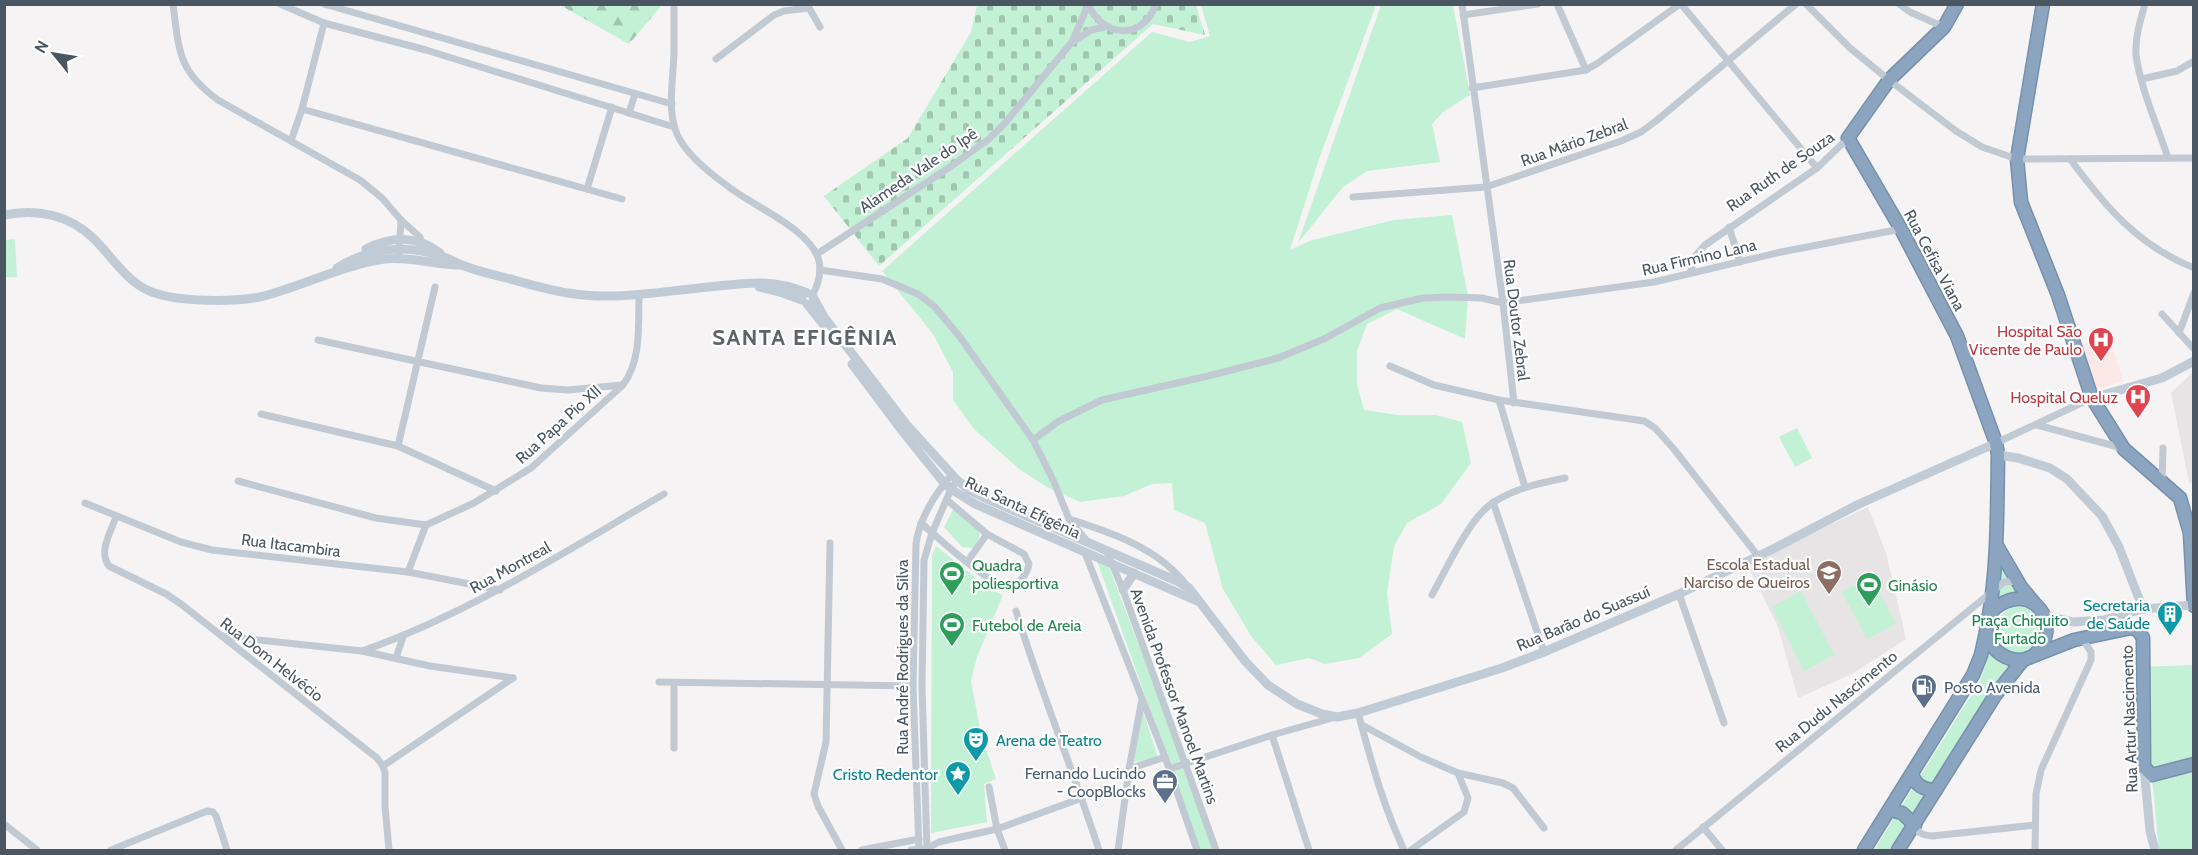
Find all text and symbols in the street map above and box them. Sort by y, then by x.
north arrow [24,24,84,84]
text: N [30,37,52,56]
street label: Rua Mário Zebral [1518,114,1630,171]
street label: Alameda Vale do Ipê [856,124,981,217]
street label: Rua Ruth de Souza [1723,127,1838,216]
street label: Rua Cefisa Viana [1900,206,1969,314]
street label: Rua Firmino Lana [1640,235,1759,280]
street label: Rua Doutor Zebral [1500,258,1533,382]
place label: Hospital São Vicente de Paulo [1969,322,2082,359]
district label: SANTA EFIGÊNIA [712,324,898,351]
hospital icon: Hospital São Vicente de Paulo [2086,325,2116,363]
street label: Rua Papa Pio XII [512,381,605,468]
hospital icon: Hospital Queluz [2123,382,2153,420]
place label: Hospital Queluz [2010,388,2118,407]
street label: Rua Santa Efigênia [962,472,1084,543]
street label: Rua Itacambira [240,530,342,561]
street label: Rua Montreal [467,537,554,597]
place label: Escola Estadual Narciso de Queiros [1684,555,1810,592]
place label: Quadra poliesportiva [972,556,1059,593]
school or university icon: Escola Estadual Narciso de Queiros [1814,558,1844,596]
street label: Rua André Rodrigues da Silva [893,559,912,755]
sports icon: Quadra poliesportiva [937,559,967,597]
sports icon: Ginásio [1854,570,1884,608]
place label: Ginásio [1888,576,1938,595]
street label: Rua Barão do Suassuí [1514,582,1653,655]
street label: Avenida Professor Manoel Martins [1127,586,1223,807]
place label: Secretaria de Saúde [2083,596,2150,633]
building icon: Secretaria de Saúde [2155,599,2185,637]
sports icon: Futebol de Areia [937,610,967,648]
park label: Praça Chiquito Furtado [1972,611,2069,648]
street label: Rua Dom Helvécio [216,613,327,706]
place label: Futebol de Areia [972,616,1082,635]
street label: Rua Artur Nascimento [2117,645,2142,793]
street label: Rua Dudu Nascimento [1772,646,1901,756]
fuel station icon: Posto Avenida [1909,672,1939,710]
place label: Posto Avenida [1944,678,2041,697]
theatre icon: Arena de Teatro [961,725,991,763]
place label: Arena de Teatro [996,731,1102,750]
place icon: Cristo Redentor [943,759,973,797]
place label: Fernando Lucindo - CoopBlocks [1025,764,1146,801]
place label: Cristo Redentor [833,765,939,784]
office icon: Fernando Lucindo - CoopBlocks [1150,767,1180,805]

